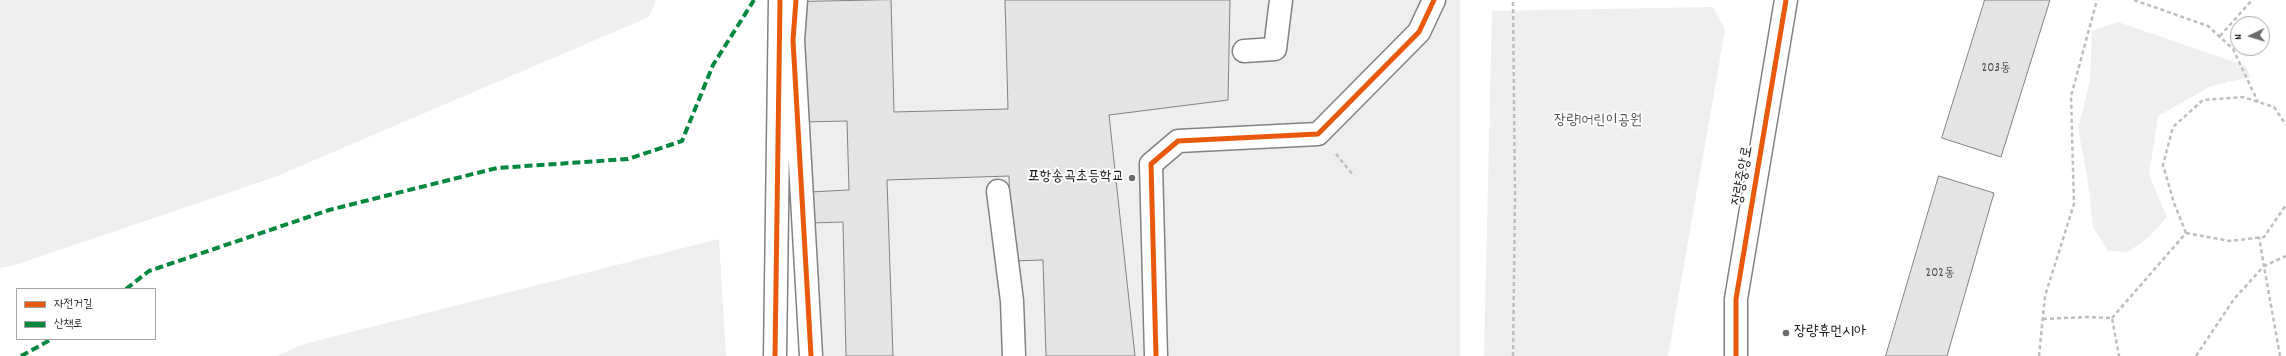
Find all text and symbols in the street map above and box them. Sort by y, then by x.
north arrow [2230,16,2270,56]
text: N [2231,33,2247,40]
house number: 203동 [1982,61,2010,77]
park label: 장량1어린이공원 [1554,113,1642,131]
street label: 장량중앙로 [1730,145,1758,207]
place label: 포항송곡초등학교 [1027,169,1124,187]
marker: 포항송곡초등학교 [1127,173,1137,183]
house number: 202동 [1926,266,1954,282]
legend [16,288,156,340]
text: 자전거길 [54,296,93,313]
text: 산책로 [54,316,83,333]
place label: 장량휴먼시아 [1794,324,1866,342]
marker: 장량휴먼시아 [1781,328,1791,338]

